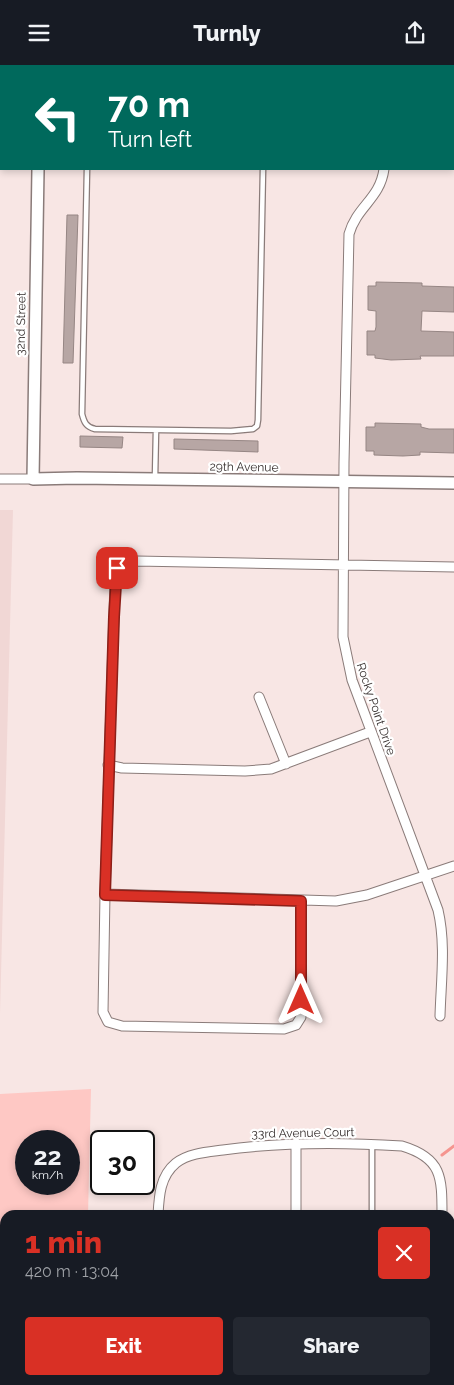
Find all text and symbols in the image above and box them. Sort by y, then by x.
icon: menu [25,19,53,47]
icon: share [401,19,429,47]
text: Turnly [193,20,261,46]
text: 70 m [108,84,190,125]
icon: left [25,85,90,150]
text: Turn left [108,126,192,152]
street label: 32nd Street [13,292,29,356]
street label: 29th Avenue [209,459,279,475]
pin [96,547,138,589]
icon: arrive [103,554,131,582]
street label: Rocky Point Drive [354,661,398,757]
position arrow [274,973,326,1025]
street label: 33rd Avenue Court [251,1125,355,1141]
speed limit sign: 30 [90,1130,155,1195]
text: 22 [33,1141,62,1171]
text: km/h [32,1168,63,1182]
text: 1 min [25,1225,102,1260]
button: close [378,1227,430,1279]
text: 420 m · 13:04 [25,1262,119,1281]
button: Exit [25,1317,223,1375]
button: Share [233,1317,430,1375]

